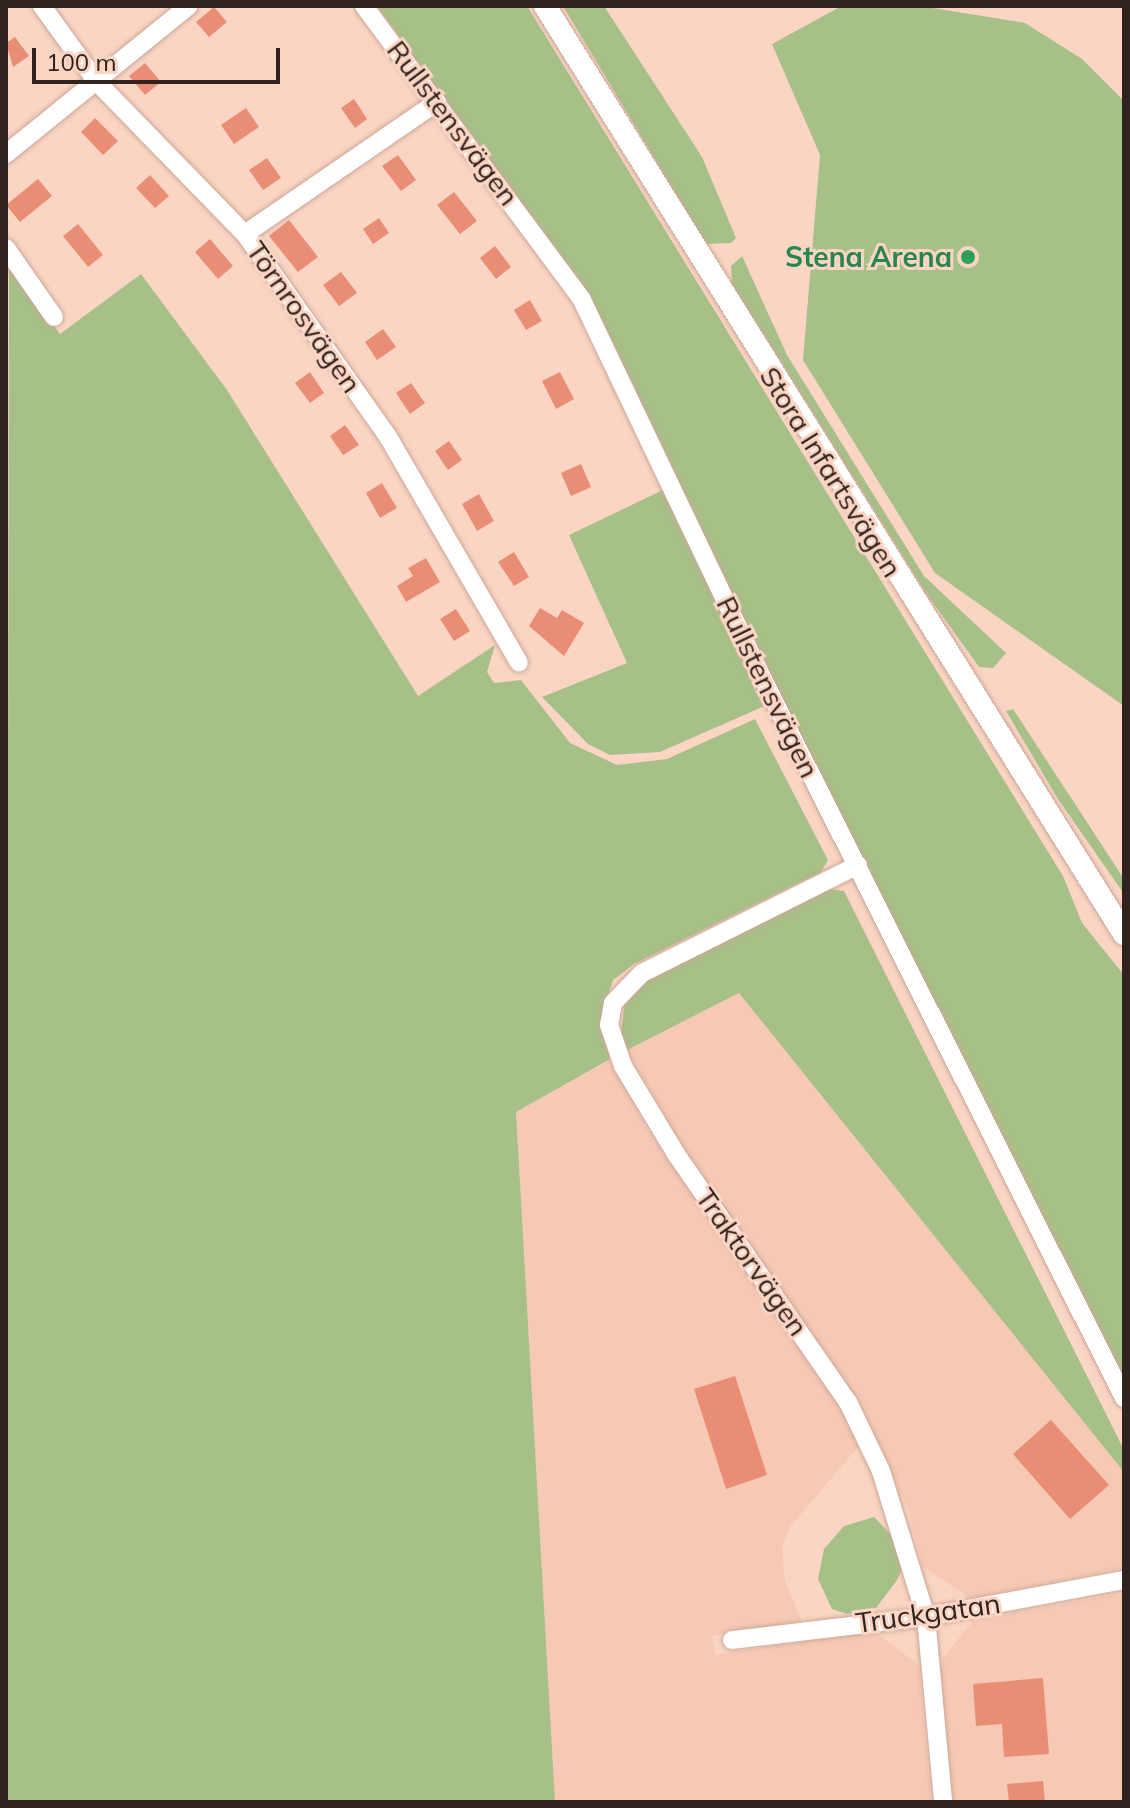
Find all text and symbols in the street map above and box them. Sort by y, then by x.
scale bar [36,32,284,82]
street label: Rullstensvägen [380,34,526,212]
text: 100 m [46,47,117,77]
street label: Törnrosvägen [239,235,369,399]
place label: Stena Arena [785,240,952,274]
marker: Stena Arena [959,248,977,266]
street label: Stora Infartsvägen [753,361,909,583]
street label: Rullstensvägen [710,591,826,783]
street label: Traktorvägen [689,1182,815,1342]
street label: Truckgatan [854,1586,1002,1640]

